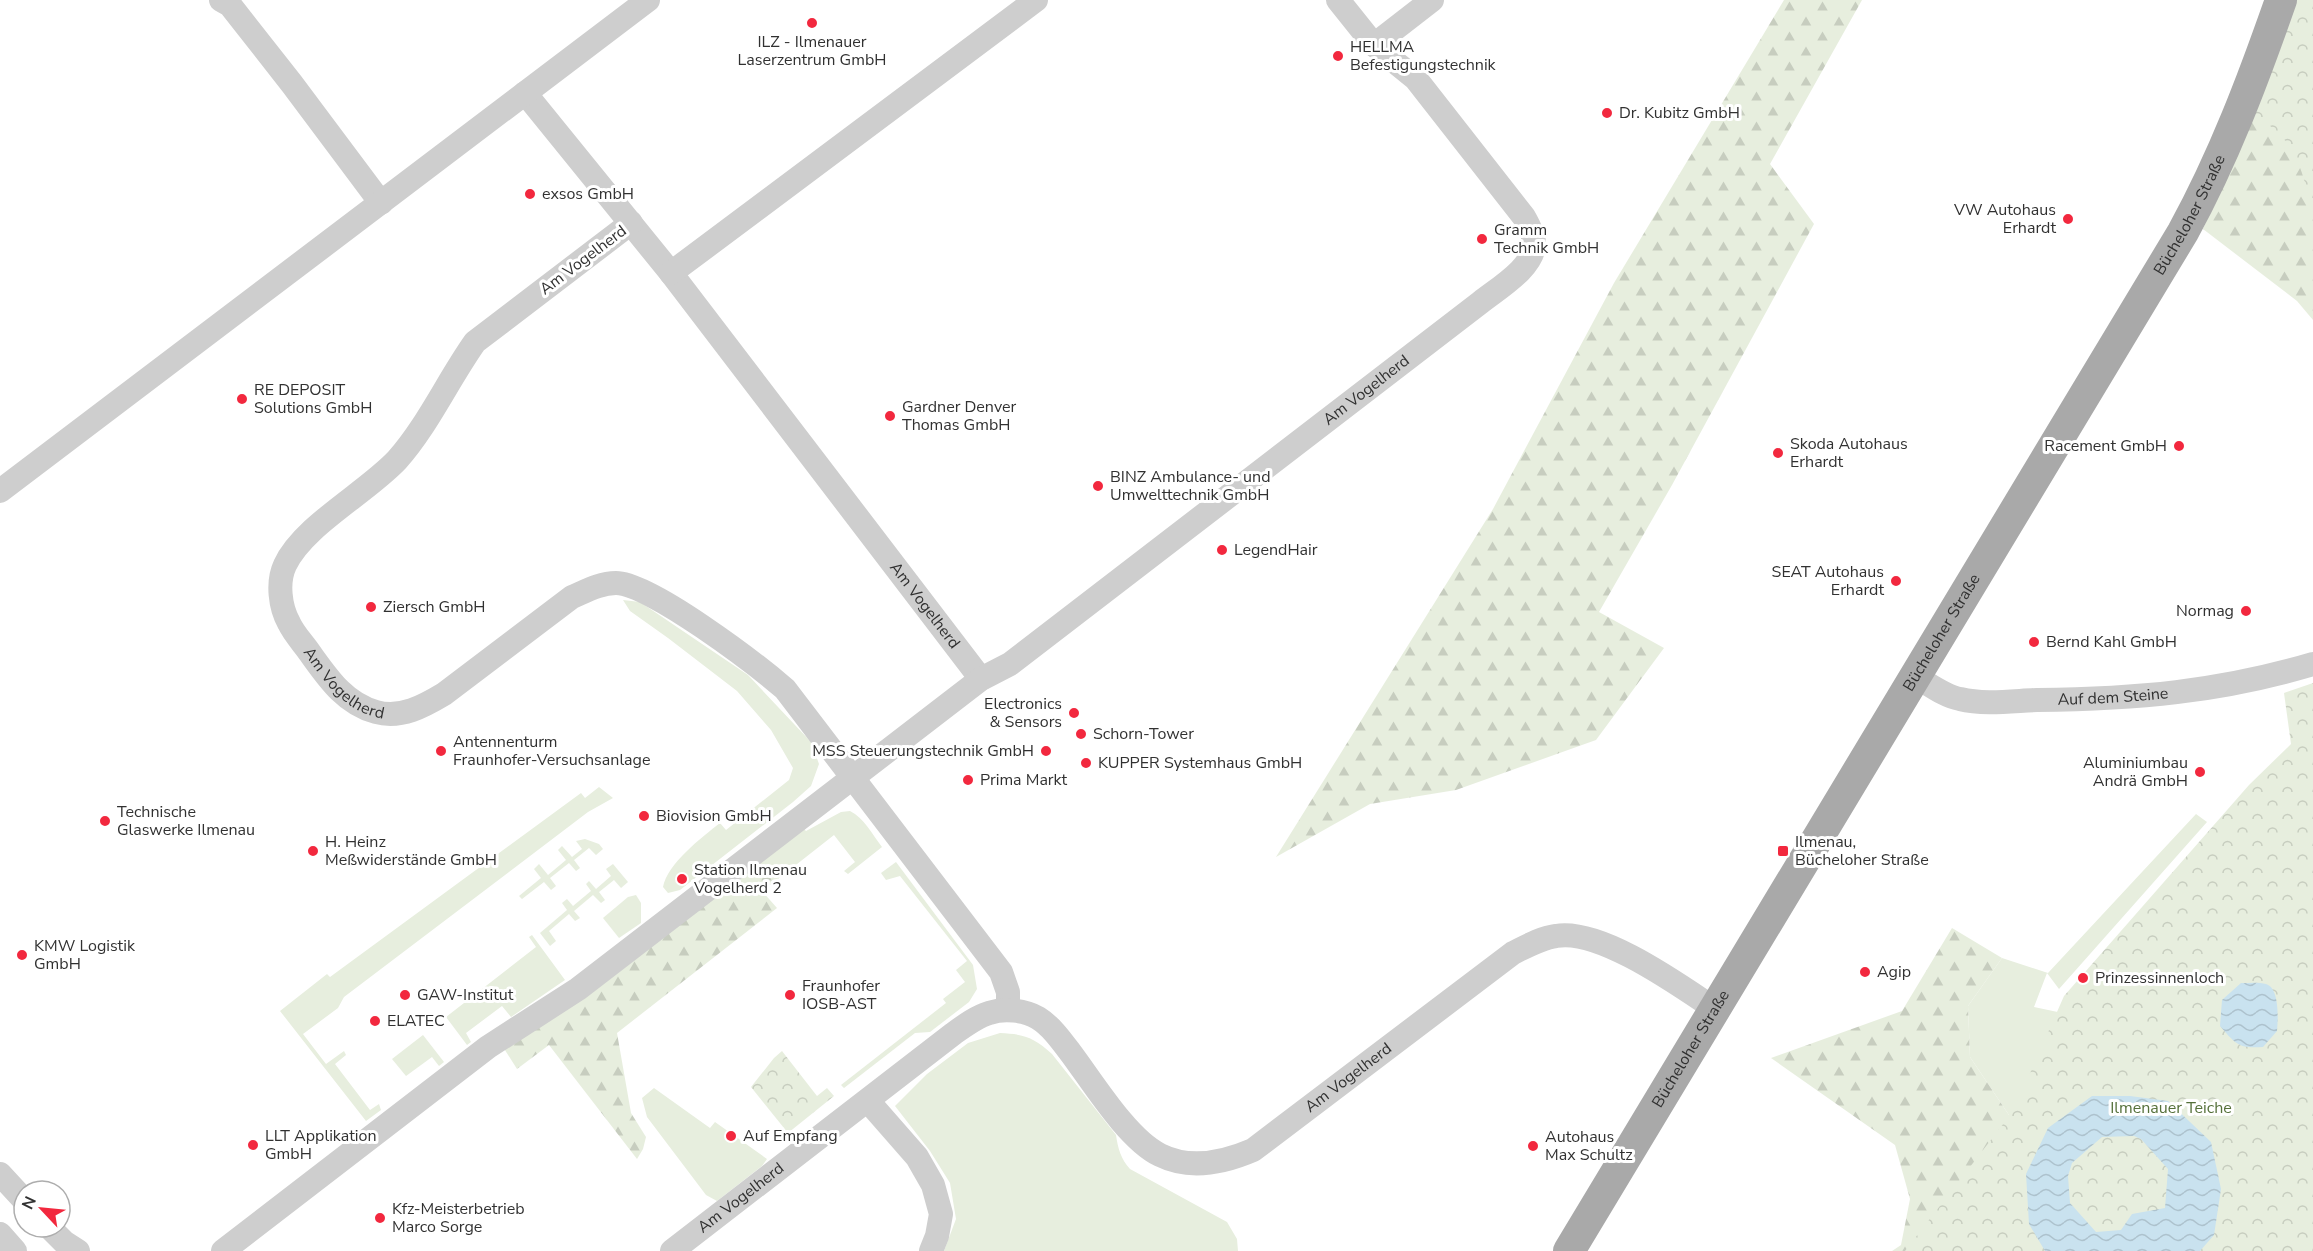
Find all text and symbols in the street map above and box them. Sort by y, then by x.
marker: ILZ - Ilmenauer Laserzentrum GmbH [805,16,819,30]
place label: ILZ - Ilmenauer Laserzentrum GmbH [738,31,886,71]
place label: HELLMA Befestigungstechnik [1350,36,1497,76]
marker: HELLMA Befestigungstechnik [1331,49,1345,63]
place label: Dr. Kubitz GmbH [1619,102,1740,124]
marker: Dr. Kubitz GmbH [1600,106,1614,120]
street label: Bücheloher Straße [2149,151,2231,279]
place label: exsos GmbH [542,183,634,205]
marker: exsos GmbH [523,187,537,201]
place label: VW Autohaus Erhardt [1953,199,2056,239]
marker: VW Autohaus Erhardt [2061,212,2075,226]
place label: Gramm Technik GmbH [1494,219,1599,259]
street label: Am Vogelherd [535,220,631,300]
marker: Gramm Technik GmbH [1475,232,1489,246]
street label: Am Vogelherd [1319,350,1414,430]
place label: RE DEPOSIT Solutions GmbH [254,379,372,419]
marker: RE DEPOSIT Solutions GmbH [235,392,249,406]
place label: Gardner Denver Thomas GmbH [902,396,1017,436]
marker: Gardner Denver Thomas GmbH [883,409,897,423]
place label: Skoda Autohaus Erhardt [1790,433,1908,473]
place label: Racement GmbH [2044,435,2167,457]
marker: Racement GmbH [2172,439,2186,453]
marker: Skoda Autohaus Erhardt [1771,446,1785,460]
place label: BINZ Ambulance- und Umwelttechnik GmbH [1110,466,1271,506]
marker: BINZ Ambulance- und Umwelttechnik GmbH [1091,479,1105,493]
place label: LegendHair [1234,539,1318,561]
marker: LegendHair [1215,543,1229,557]
street label: Am Vogelherd [885,558,965,653]
place label: SEAT Autohaus Erhardt [1772,561,1884,601]
street label: Bücheloher Straße [1898,570,1986,696]
marker: SEAT Autohaus Erhardt [1889,574,1903,588]
place label: Ziersch GmbH [383,596,485,618]
marker: Ziersch GmbH [364,600,378,614]
place label: Normag [2176,600,2234,622]
marker: Normag [2239,604,2253,618]
place label: Bernd Kahl GmbH [2046,631,2177,653]
marker: Bernd Kahl GmbH [2027,635,2041,649]
street label: Am Vogelherd [298,643,386,725]
street label: Auf dem Steine [2057,682,2169,711]
place label: Electronics & Sensors [984,693,1062,733]
marker: Electronics & Sensors [1067,706,1081,720]
place label: Schorn-Tower [1093,723,1194,745]
marker: Schorn-Tower [1074,727,1088,741]
place label: Antennenturm Fraunhofer-Versuchsanlage [453,731,651,771]
place label: MSS Steuerungstechnik GmbH [812,740,1034,762]
marker: Antennenturm Fraunhofer-Versuchsanlage [434,744,448,758]
marker: MSS Steuerungstechnik GmbH [1039,744,1053,758]
place label: KUPPER Systemhaus GmbH [1098,752,1302,774]
place label: Aluminiumbau Andrä GmbH [2083,752,2188,792]
marker: KUPPER Systemhaus GmbH [1079,756,1093,770]
marker: Aluminiumbau Andrä GmbH [2193,765,2207,779]
place label: Prima Markt [980,769,1067,791]
marker: Prima Markt [961,773,975,787]
place label: Technische Glaswerke Ilmenau [117,801,255,841]
place label: Biovision GmbH [656,805,772,827]
marker: Biovision GmbH [637,809,651,823]
marker: Technische Glaswerke Ilmenau [98,814,112,828]
place label: H. Heinz Meßwiderstände GmbH [325,831,497,871]
place label: Ilmenau, Bücheloher Straße [1795,831,1929,871]
marker: H. Heinz Meßwiderstände GmbH [306,844,320,858]
marker: Ilmenau, Bücheloher Straße [1776,844,1790,858]
place label: Station Ilmenau Vogelherd 2 [693,859,807,899]
marker: Station Ilmenau Vogelherd 2 [675,872,689,886]
place label: KMW Logistik GmbH [34,935,136,975]
marker: KMW Logistik GmbH [15,948,29,962]
place label: Agip [1877,961,1911,983]
marker: Agip [1858,965,1872,979]
place label: Prinzessinnenloch [2095,967,2224,989]
marker: Prinzessinnenloch [2076,971,2090,985]
place label: Fraunhofer IOSB-AST [802,975,880,1015]
place label: GAW-Institut [417,984,514,1006]
street label: Bücheloher Straße [1647,986,1735,1112]
marker: GAW-Institut [398,988,412,1002]
marker: Fraunhofer IOSB-AST [783,988,797,1002]
place label: ELATEC [387,1010,445,1032]
marker: ELATEC [368,1014,382,1028]
street label: Am Vogelherd [1300,1038,1396,1118]
park label: Ilmenauer Teiche [2110,1097,2232,1119]
place label: LLT Applikation GmbH [265,1125,377,1165]
place label: Auf Empfang [743,1125,838,1147]
place label: Autohaus Max Schultz [1545,1126,1633,1166]
marker: Auf Empfang [724,1129,738,1143]
marker: LLT Applikation GmbH [246,1138,260,1152]
marker: Autohaus Max Schultz [1526,1139,1540,1153]
street label: Am Vogelherd [693,1157,789,1238]
north arrow [12,1179,72,1239]
text: N [17,1193,42,1213]
place label: Kfz-Meisterbetrieb Marco Sorge [392,1198,525,1238]
marker: Kfz-Meisterbetrieb Marco Sorge [373,1211,387,1225]

